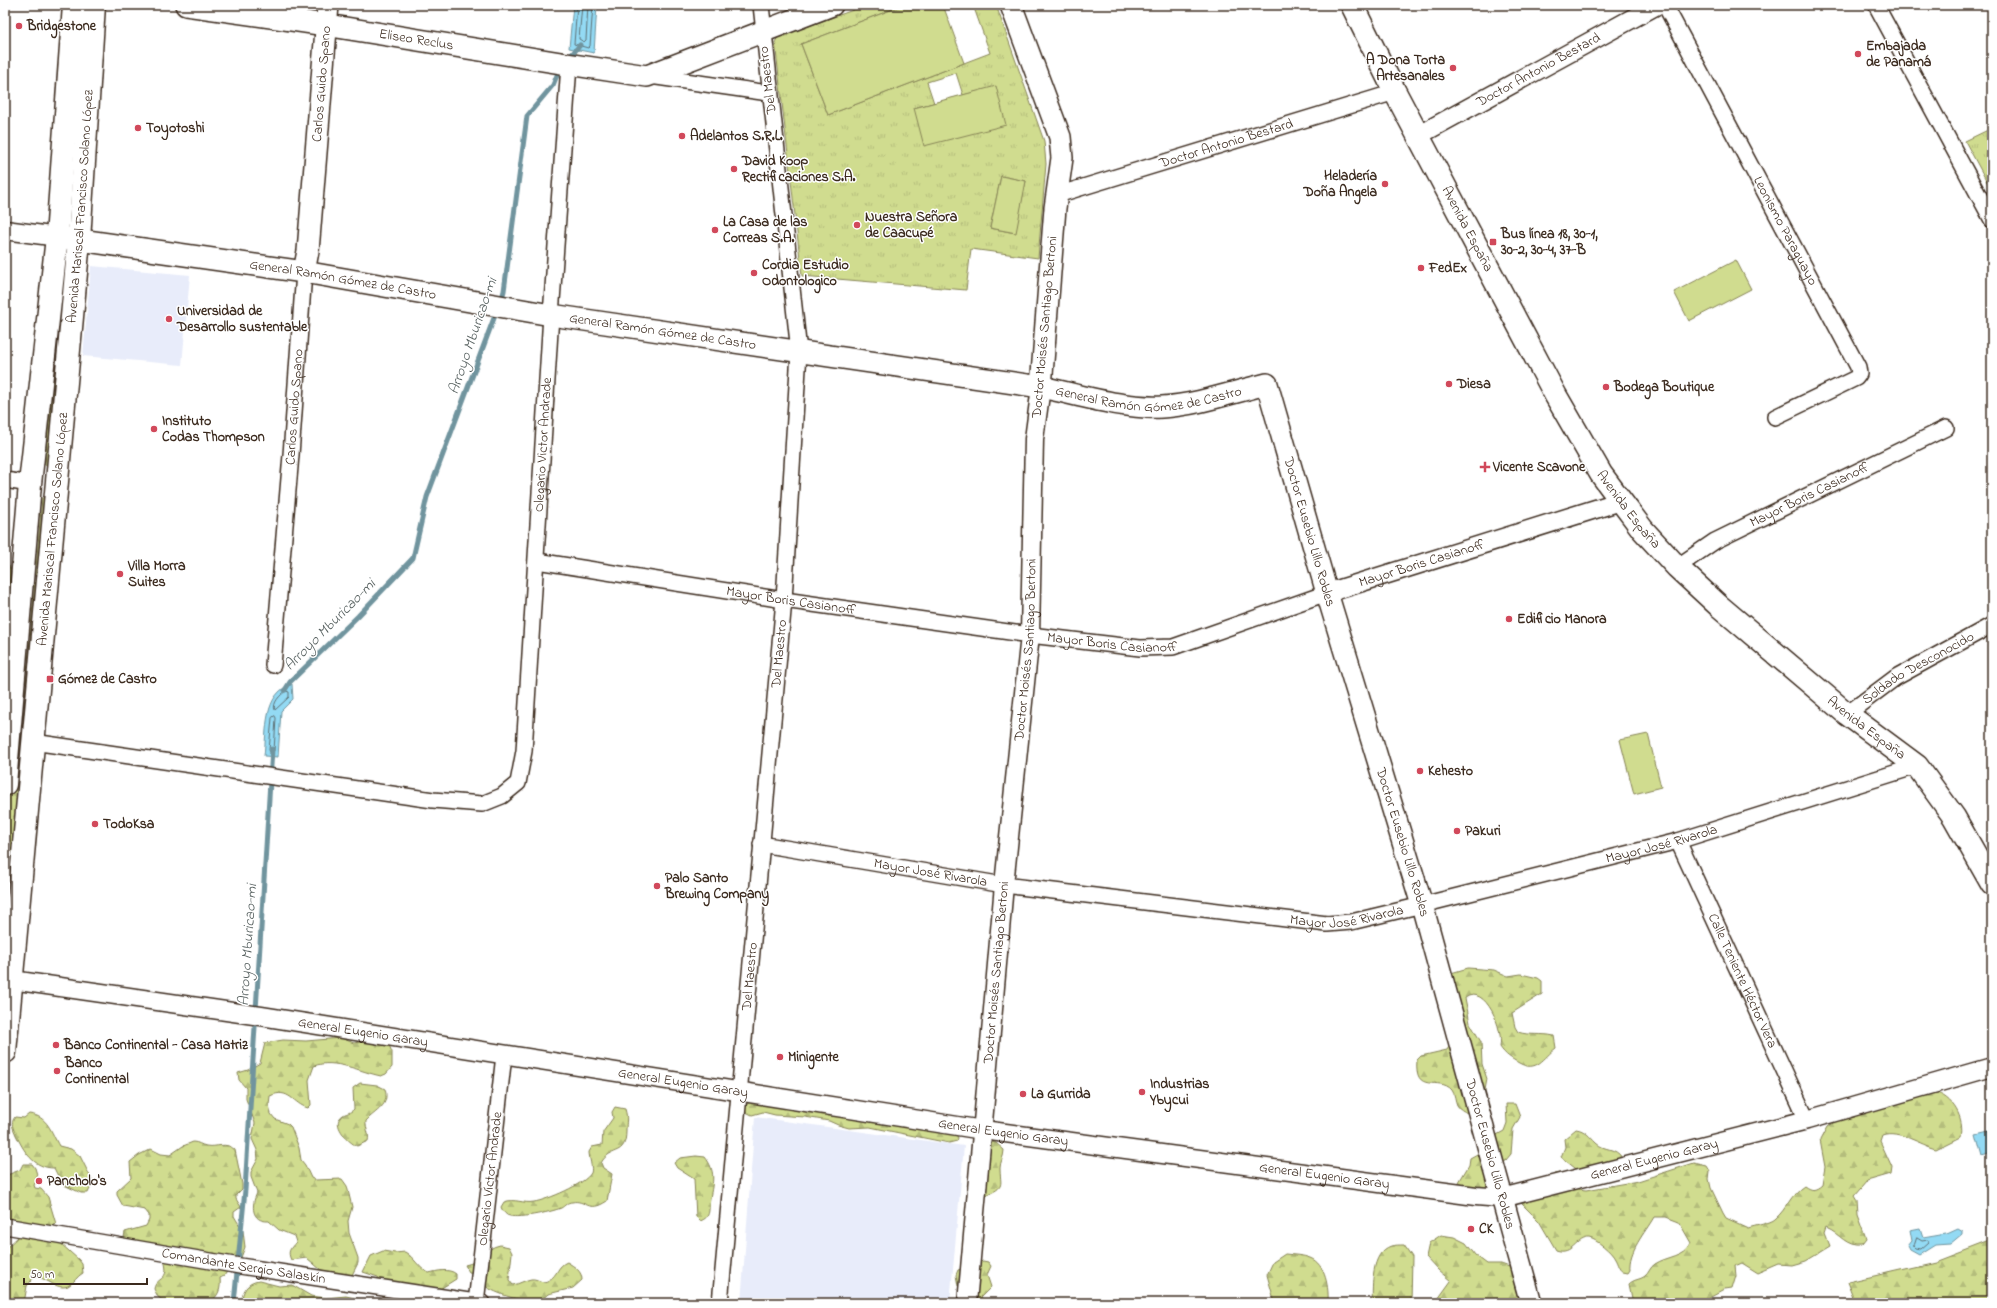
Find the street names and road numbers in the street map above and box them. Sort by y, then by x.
street label: Eliseo Reclus [378,23,455,56]
street label: Carlos Guido Spano [306,25,337,143]
street label: Doctor Antonio Bestard [1472,27,1604,113]
street label: Del Maestro [753,45,783,116]
street label: Avenida Mariscal Francisco Solano López [61,89,99,324]
street label: Doctor Antonio Bestard [1156,113,1296,174]
street label: Leonismo Paraguayo [1748,173,1823,289]
street label: Avenida España [1436,182,1499,276]
street label: Doctor Moisés Santiago Bertoni [1026,235,1064,420]
street label: General Ramón Gómez de Castro [248,254,438,305]
street label: General Ramón Gómez de Castro [568,307,758,356]
street label: Carlos Guido Spano [280,348,309,466]
street label: Olegario Victor Andrade [528,376,558,513]
street label: General Ramón Gómez de Castro [1055,381,1243,397]
street label: Avenida Mariscal Francisco Solano López [32,411,74,647]
street label: Doctor Eusebio Lillo Robles [1278,454,1341,609]
street label: Mayor Boris Casianoff [1746,456,1873,533]
street label: Avenida España [1591,466,1666,553]
street label: Mayor Boris Casianoff [1356,534,1488,593]
street label: Doctor Moisés Santiago Bertoni [1008,558,1042,743]
street label: Mayor Boris Casianoff [725,581,858,621]
street label: Del Maestro [765,619,793,690]
street label: Soldado Desconocido [1858,626,1978,710]
street label: Mayor Boris Casianoff [1046,627,1178,659]
street label: Avenida España [1822,691,1910,765]
street label: Doctor Eusebio Lillo Robles [1370,764,1435,919]
street label: Mayor José Rivarola [1603,819,1720,869]
street label: Mayor José Rivarola [872,853,989,893]
street label: Doctor Moisés Santiago Bertoni [978,880,1015,1065]
street label: Mayor José Rivarola [1289,899,1406,935]
street label: Calle Teniente Héctor Vera [1702,910,1783,1052]
street label: Del Maestro [736,941,763,1012]
street label: General Eugenio Garay [297,1012,430,1054]
street label: General Eugenio Garay [617,1062,750,1104]
street label: Doctor Eusebio Lillo Robles [1459,1076,1521,1232]
street label: Olegario Víctor Andrade [472,1110,508,1247]
street label: General Eugenio Garay [937,1113,1070,1153]
street label: General Eugenio Garay [1588,1133,1721,1186]
street label: General Eugenio Garay [1258,1157,1391,1196]
street label: Comandante Sergio Salaskín [160,1242,327,1289]

